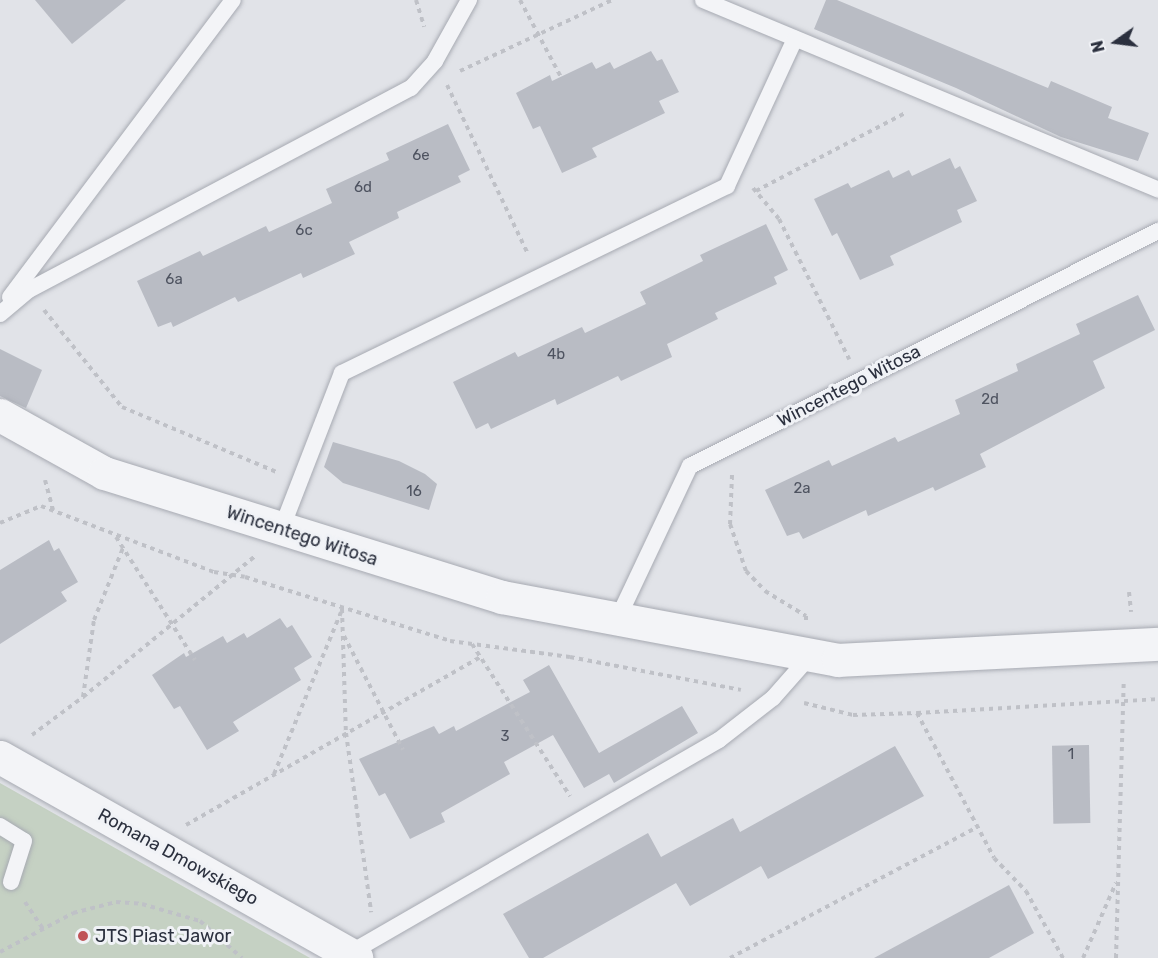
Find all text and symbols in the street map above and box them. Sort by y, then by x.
north arrow [1086,12,1146,72]
text: N [1087,39,1109,54]
house number: 6e [412,147,430,165]
house number: 6d [354,179,372,197]
house number: 6c [295,222,313,240]
house number: 6a [165,271,183,289]
street label: Wincentego Witosa [774,340,924,432]
house number: 4b [547,346,565,364]
house number: 2d [981,391,999,409]
house number: 2a [793,480,811,498]
house number: 16 [406,483,422,501]
street label: Wincentego Witosa [223,501,381,571]
house number: 3 [500,728,510,746]
house number: 1 [1068,746,1074,764]
street label: Romana Dmowskiego [94,804,262,910]
place label: JTS Piast Jawor [95,925,231,947]
marker: JTS Piast Jawor [76,929,90,943]

